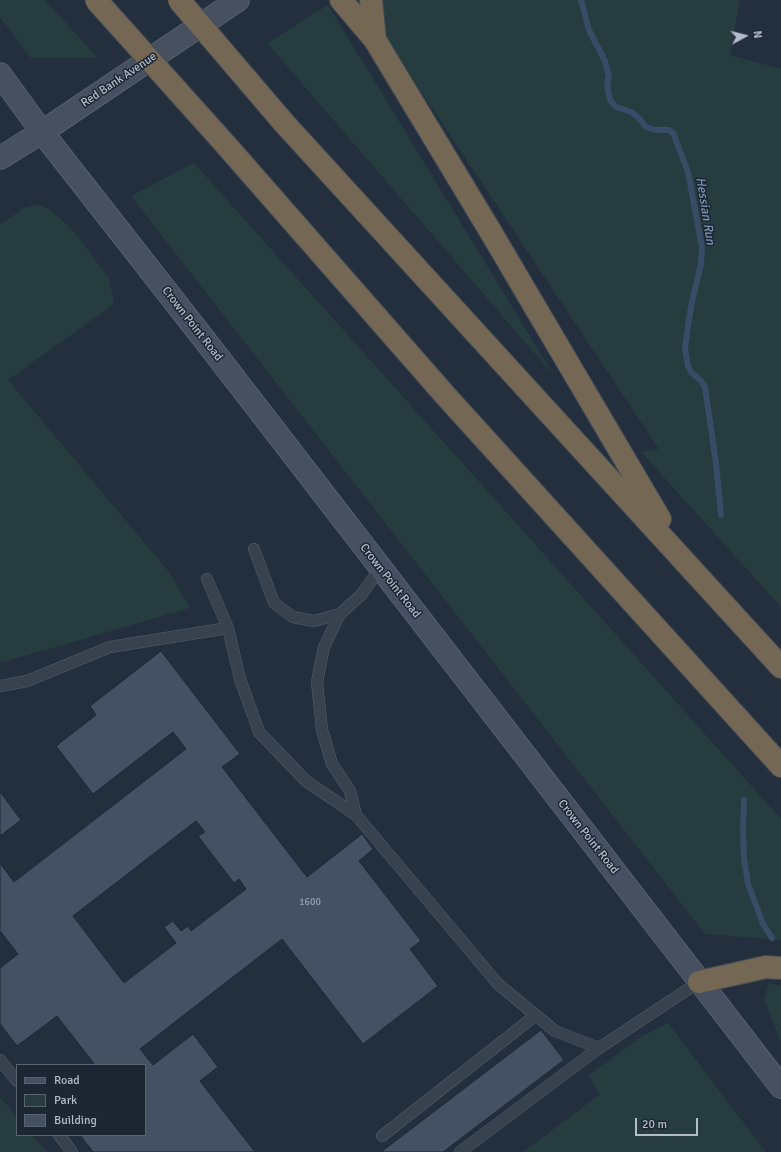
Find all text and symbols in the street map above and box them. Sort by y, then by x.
north arrow [725,16,765,56]
text: N [750,30,764,39]
street label: Red Bank Avenue [78,49,160,111]
water label: Hessian Run [692,176,718,246]
street label: Crown Point Road [158,284,226,364]
street label: Crown Point Road [356,541,424,621]
street label: Crown Point Road [554,797,622,877]
house number: 1600 [299,896,321,908]
legend [16,1064,146,1136]
text: Road [54,1073,80,1088]
text: Park [54,1093,77,1108]
scale bar [637,1110,700,1136]
text: Building [54,1113,97,1128]
text: 20 m [642,1117,667,1132]

